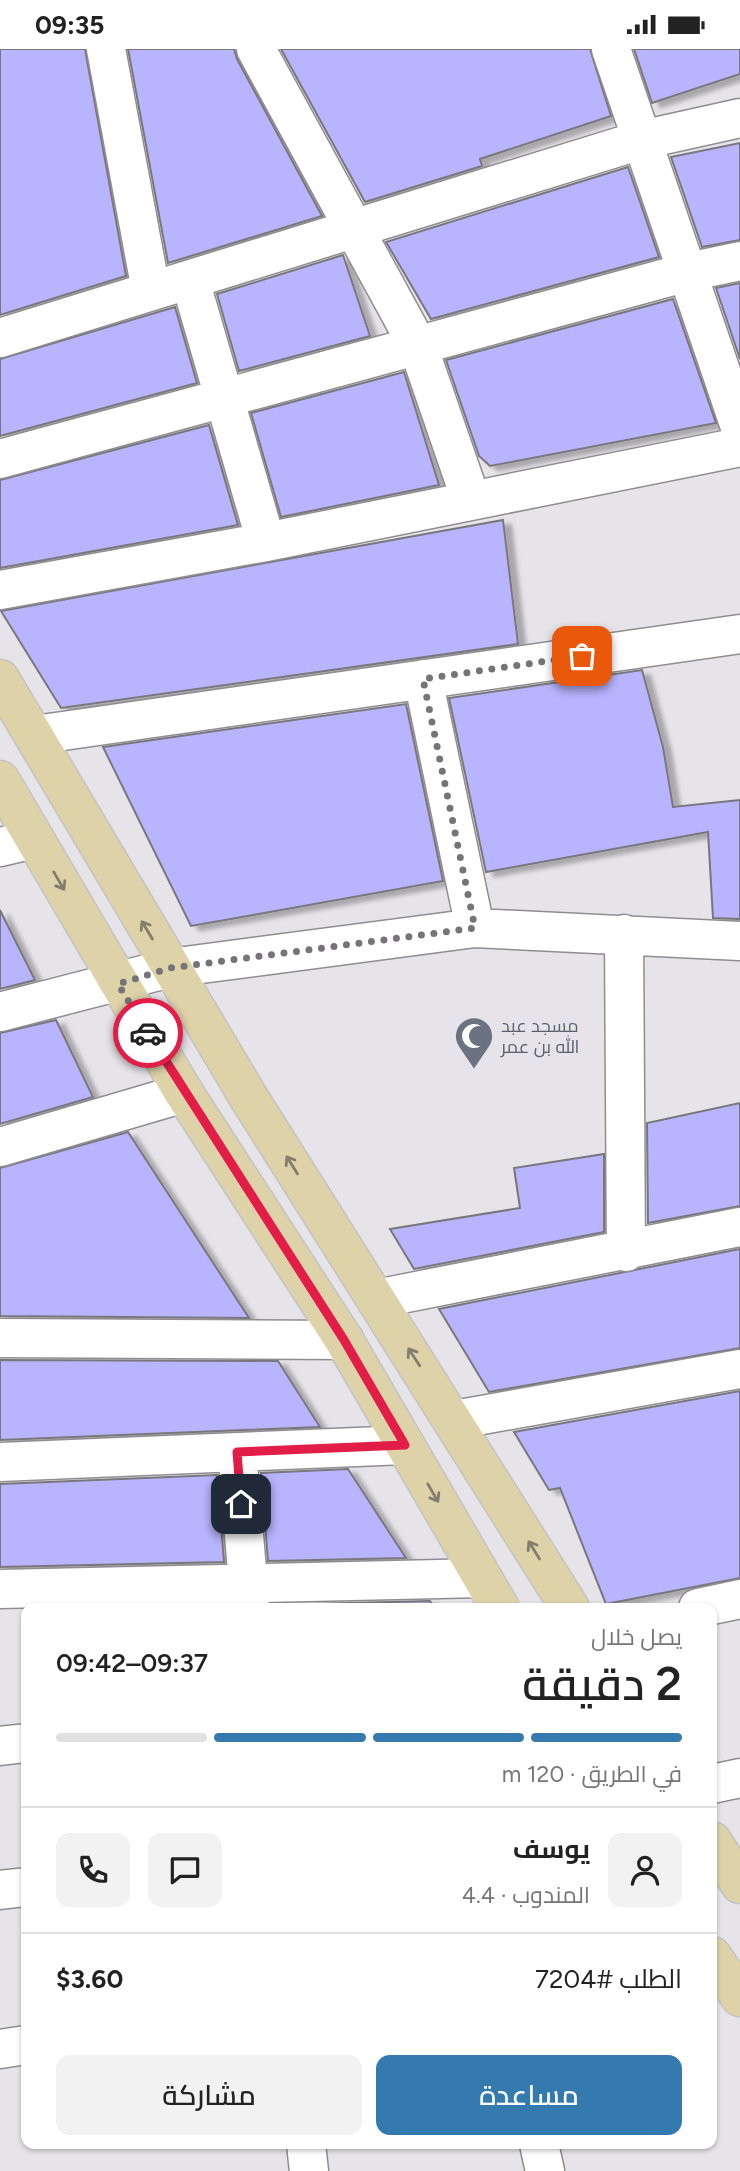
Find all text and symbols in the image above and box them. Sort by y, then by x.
text: 09:35 [35,9,104,41]
pin [552,626,612,686]
icon: bag [563,637,601,675]
one-way arrow [53,870,66,891]
one-way arrow [140,920,154,940]
courier [113,998,183,1068]
icon: car [129,1014,167,1052]
mosque icon: مسجد عبد الله بن عمر [453,1015,495,1070]
place label: مسجد عبد الله بن عمر [500,1015,579,1058]
one-way arrow [284,1156,298,1176]
one-way arrow [406,1348,420,1368]
pin [211,1474,271,1534]
one-way arrow [426,1483,440,1503]
icon: home [222,1485,260,1523]
one-way arrow [527,1541,541,1561]
text: يصل خلال [591,1623,682,1651]
text: 09:37–09:42 [56,1647,208,1679]
text: 2 دقيقة [522,1656,682,1712]
text: في الطريق · 120 m [502,1760,682,1788]
button: phone [56,1833,130,1907]
button: chat [148,1833,222,1907]
text: يوسف [513,1833,590,1865]
button: person [608,1833,682,1907]
text: المندوب · 4.4 [462,1881,590,1909]
text: $3.60 [56,1963,123,1995]
text: الطلب #7204 [535,1963,682,1995]
button: مشاركة [56,2055,362,2135]
button: مساعدة [376,2055,682,2135]

